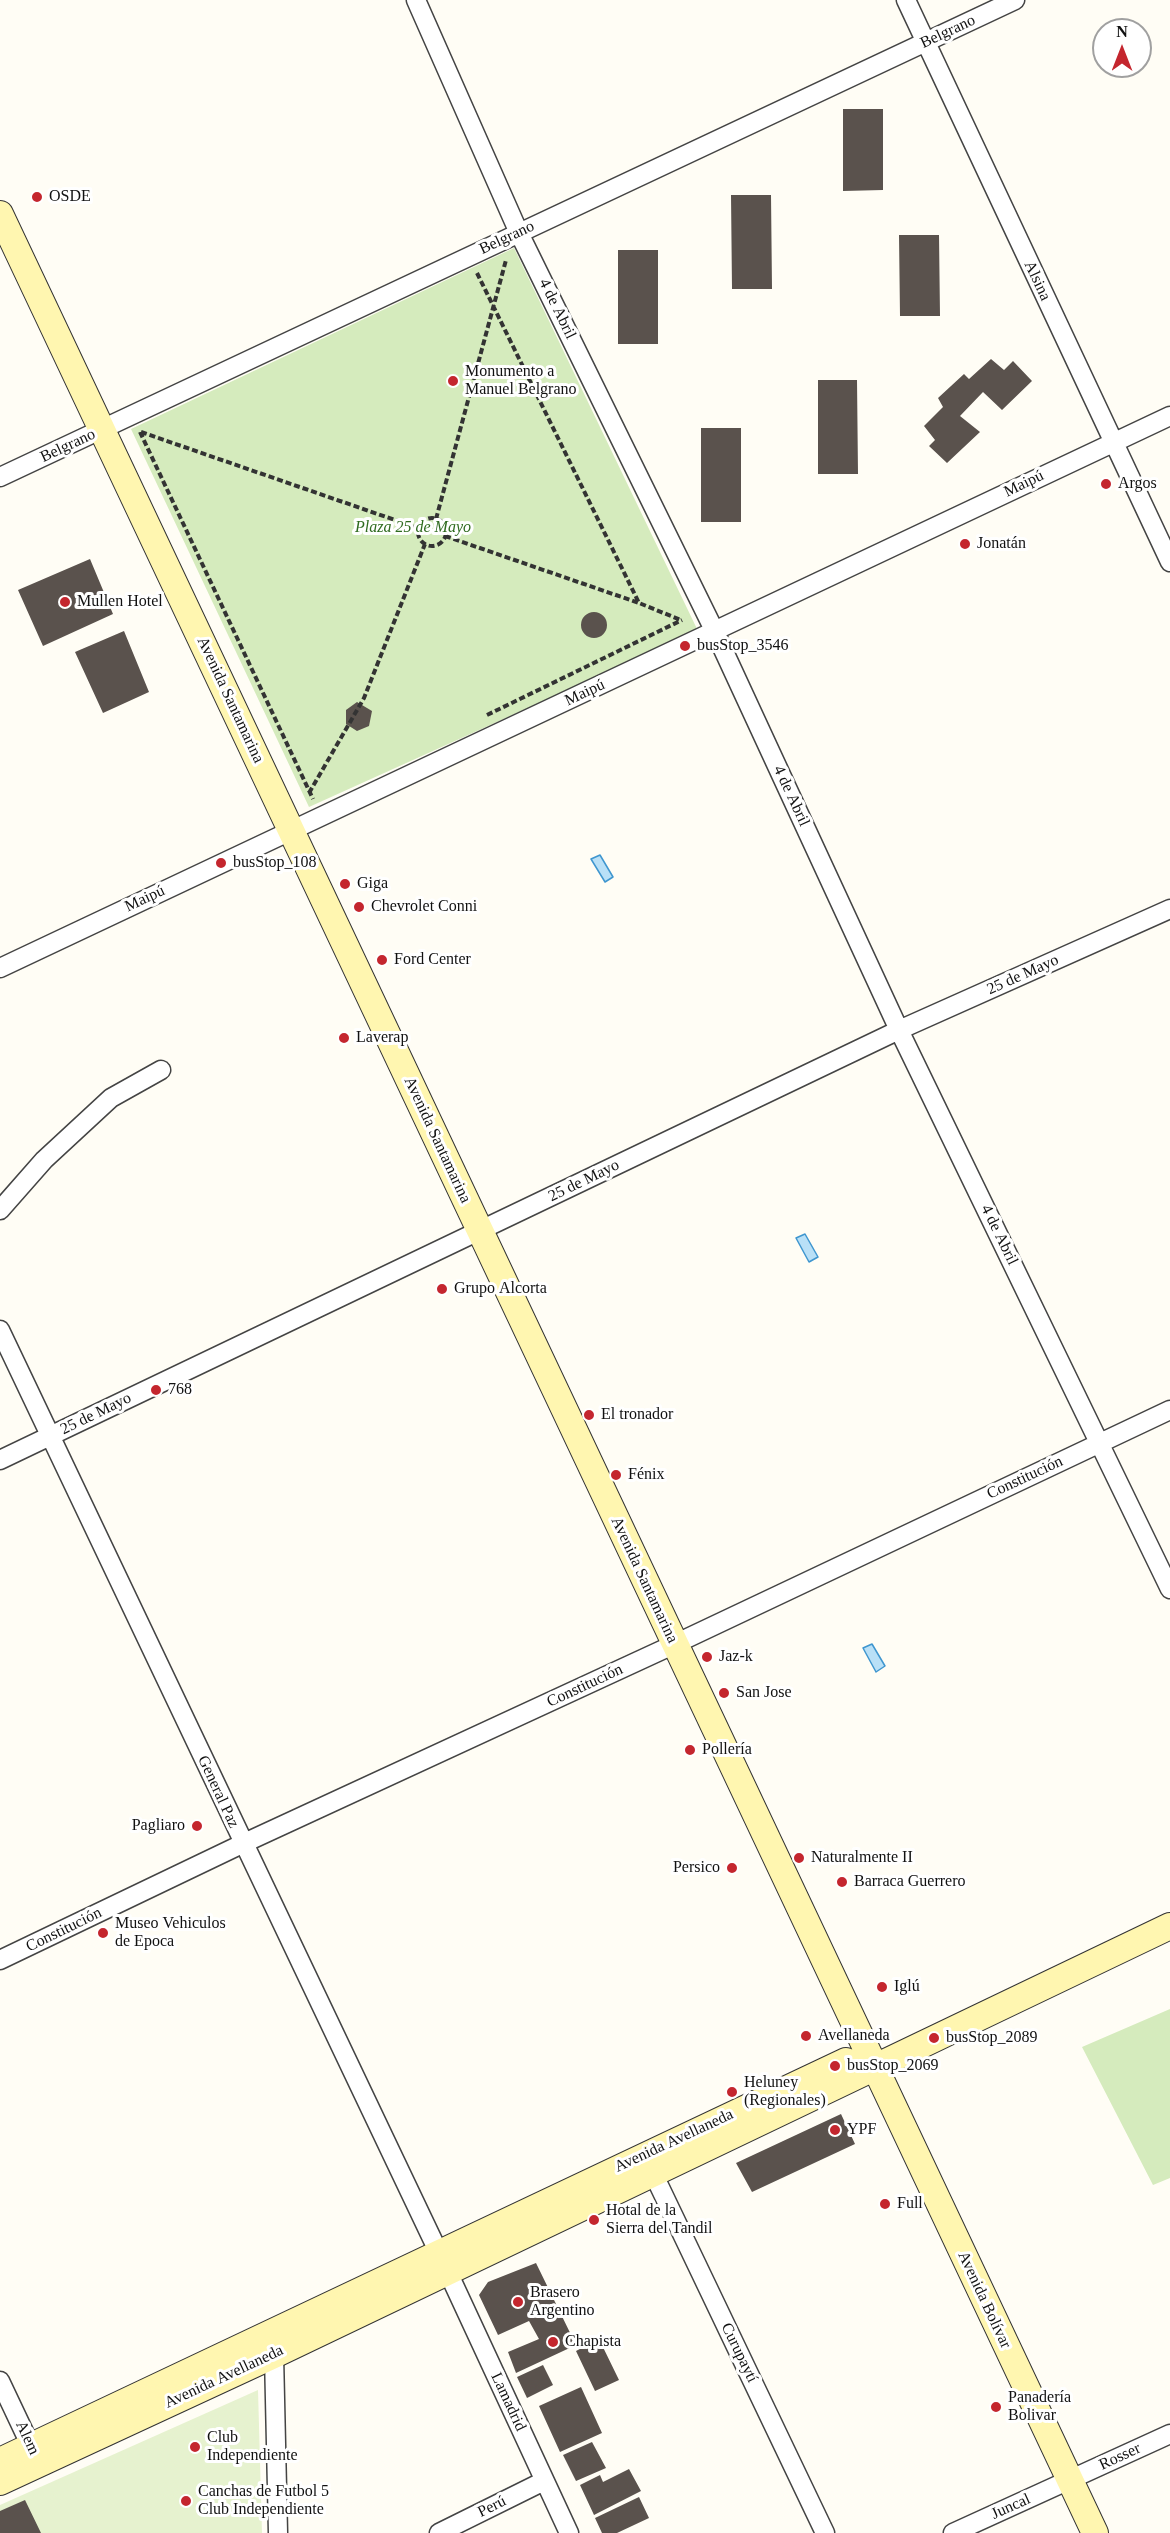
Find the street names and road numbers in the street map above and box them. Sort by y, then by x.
street label: Belgrano [917,11,979,53]
street label: Belgrano [476,217,538,259]
street label: Alsina [1019,258,1055,304]
street label: 4 de Abril [534,276,580,342]
street label: Belgrano [37,425,99,467]
street label: Maipú [1001,466,1047,502]
street label: Avenida Santamarina [192,634,268,766]
street label: Maipú [562,675,608,711]
street label: 4 de Abril [769,763,813,829]
street label: Maipú [122,881,168,917]
street label: 25 de Mayo [984,951,1062,999]
street label: Avenida Santamarina [399,1074,475,1206]
street label: 25 de Mayo [545,1156,623,1206]
street label: 4 de Abril [976,1202,1022,1268]
street label: 25 de Mayo [57,1389,135,1439]
street label: Constitución [984,1452,1066,1504]
street label: Avenida Santamarina [606,1514,682,1646]
street label: Constitución [544,1660,626,1712]
street label: General Paz [193,1753,243,1831]
street label: Constitución [23,1903,105,1957]
street label: Avenida Avellaneda [612,2105,736,2177]
street label: Avenida Bolívar [953,2248,1015,2352]
street label: Curupaytí [716,2320,762,2386]
street label: Avenida Avellaneda [162,2341,286,2413]
street label: Lamadrid [486,2370,530,2434]
street label: Alem [11,2418,43,2458]
street label: Rosser [1096,2439,1144,2475]
street label: Juncal [988,2490,1034,2524]
street label: Perú [475,2492,509,2522]

